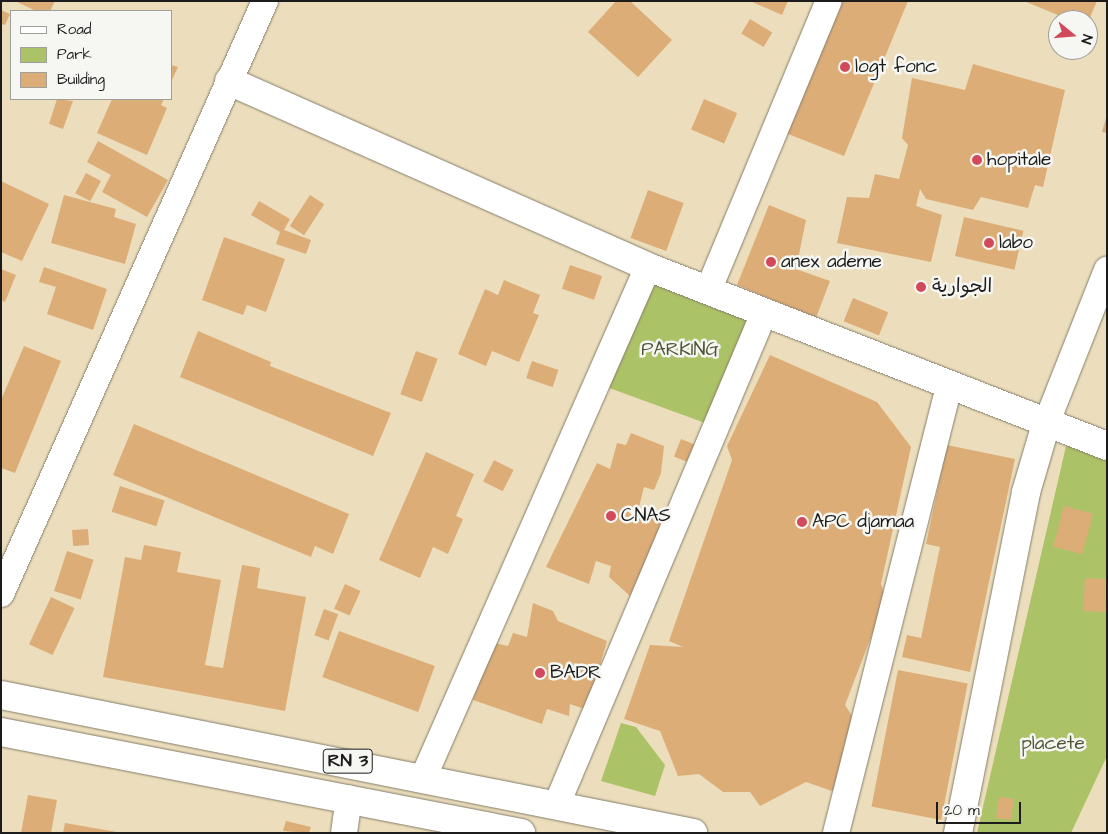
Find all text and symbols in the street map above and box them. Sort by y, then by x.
legend [10,10,172,100]
north arrow [1048,10,1098,60]
text: Road [57,19,91,40]
text: N [1076,32,1097,46]
text: Park [57,44,92,65]
place label: logt fonc [855,56,937,78]
marker: logt fonc [839,61,851,73]
text: Building [57,69,105,90]
place label: hopitale [987,149,1051,171]
marker: hopitale [971,154,983,166]
place label: labo [999,232,1033,254]
marker: labo [983,237,995,249]
place label: anex ademe [781,251,882,273]
marker: anex ademe [765,256,777,268]
place label: الجوارية [932,276,992,298]
marker: الجوارية [914,280,928,294]
park label: PARKING [641,339,719,361]
place label: CNAS [621,505,671,527]
marker: CNAS [605,510,617,522]
place label: APC djamaa [812,511,914,533]
marker: APC djamaa [796,516,808,528]
place label: BADR [550,662,602,684]
marker: BADR [534,667,546,679]
park label: placete [1021,733,1085,755]
road number: RN 3 [322,746,374,776]
scale bar [938,792,1023,824]
text: 20 m [944,800,980,821]

